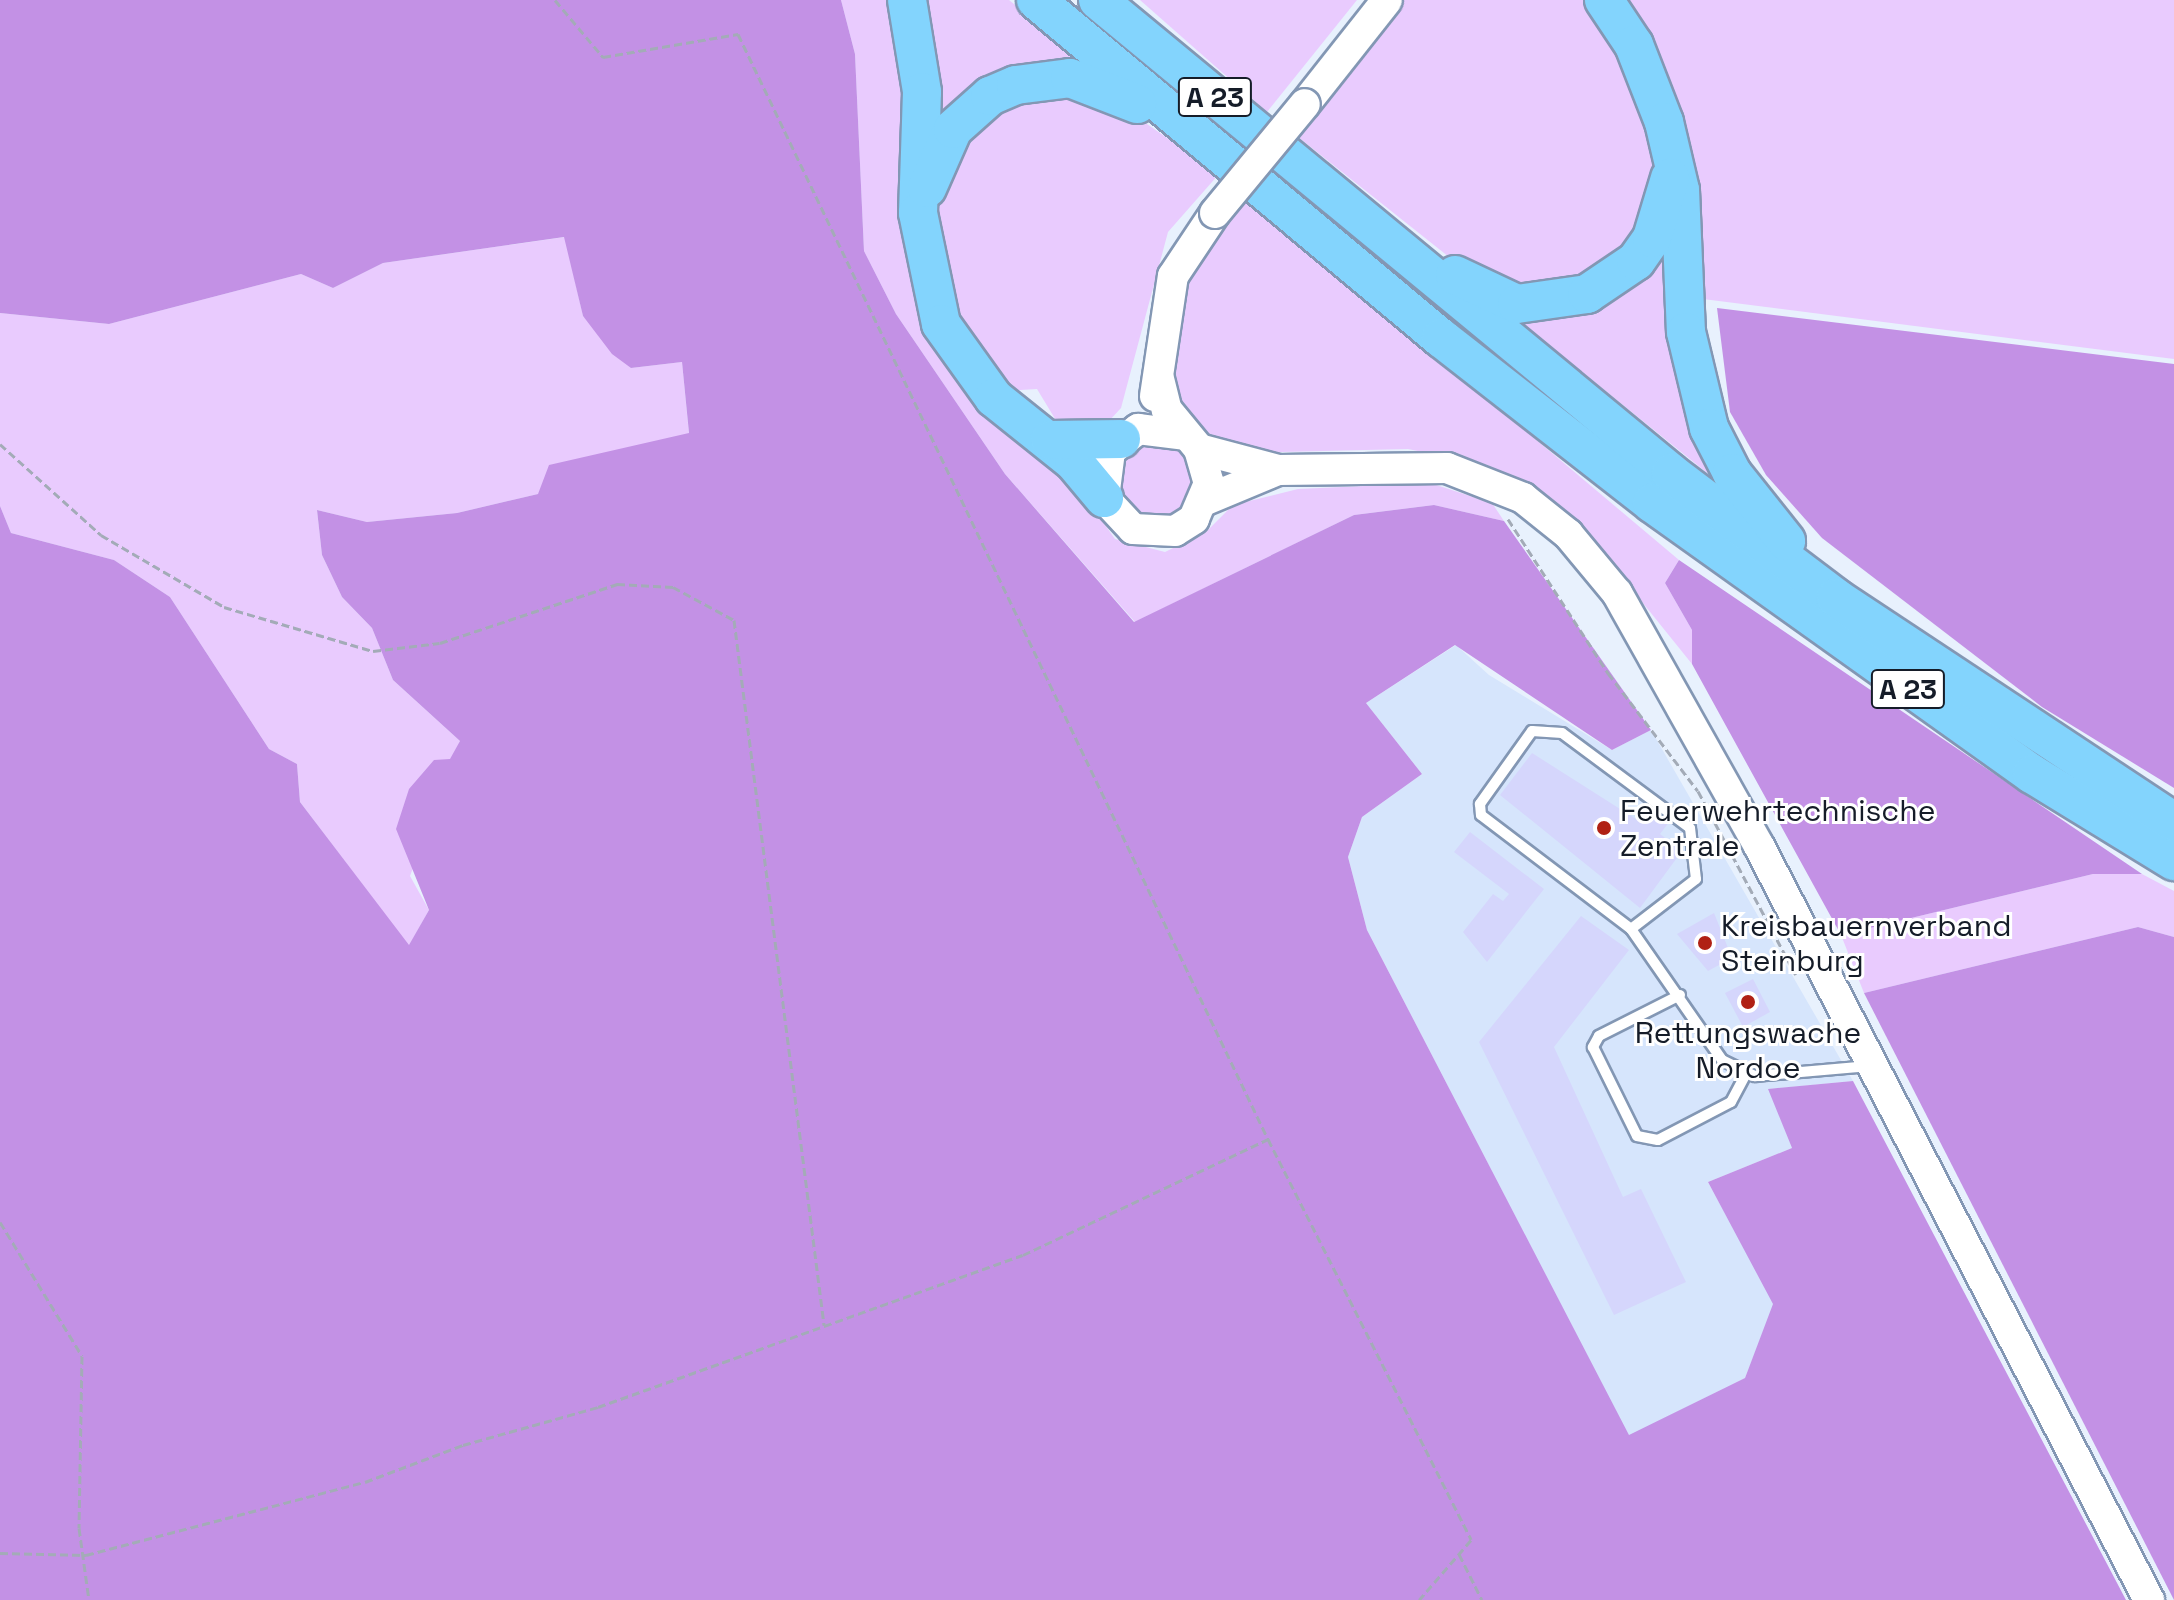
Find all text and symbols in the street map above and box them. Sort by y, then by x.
road number: A 23 [1177,73,1253,121]
road number: A 23 [1870,665,1946,713]
place label: Feuerwehrtechnische Zentrale [1620,793,1935,864]
marker: Feuerwehrtechnische Zentrale [1595,819,1613,837]
place label: Kreisbauernverband Steinburg [1721,908,2011,978]
marker: Kreisbauernverband Steinburg [1696,934,1714,952]
marker: Rettungswache Nordoe [1739,993,1757,1011]
place label: Rettungswache Nordoe [1635,1015,1861,1086]

